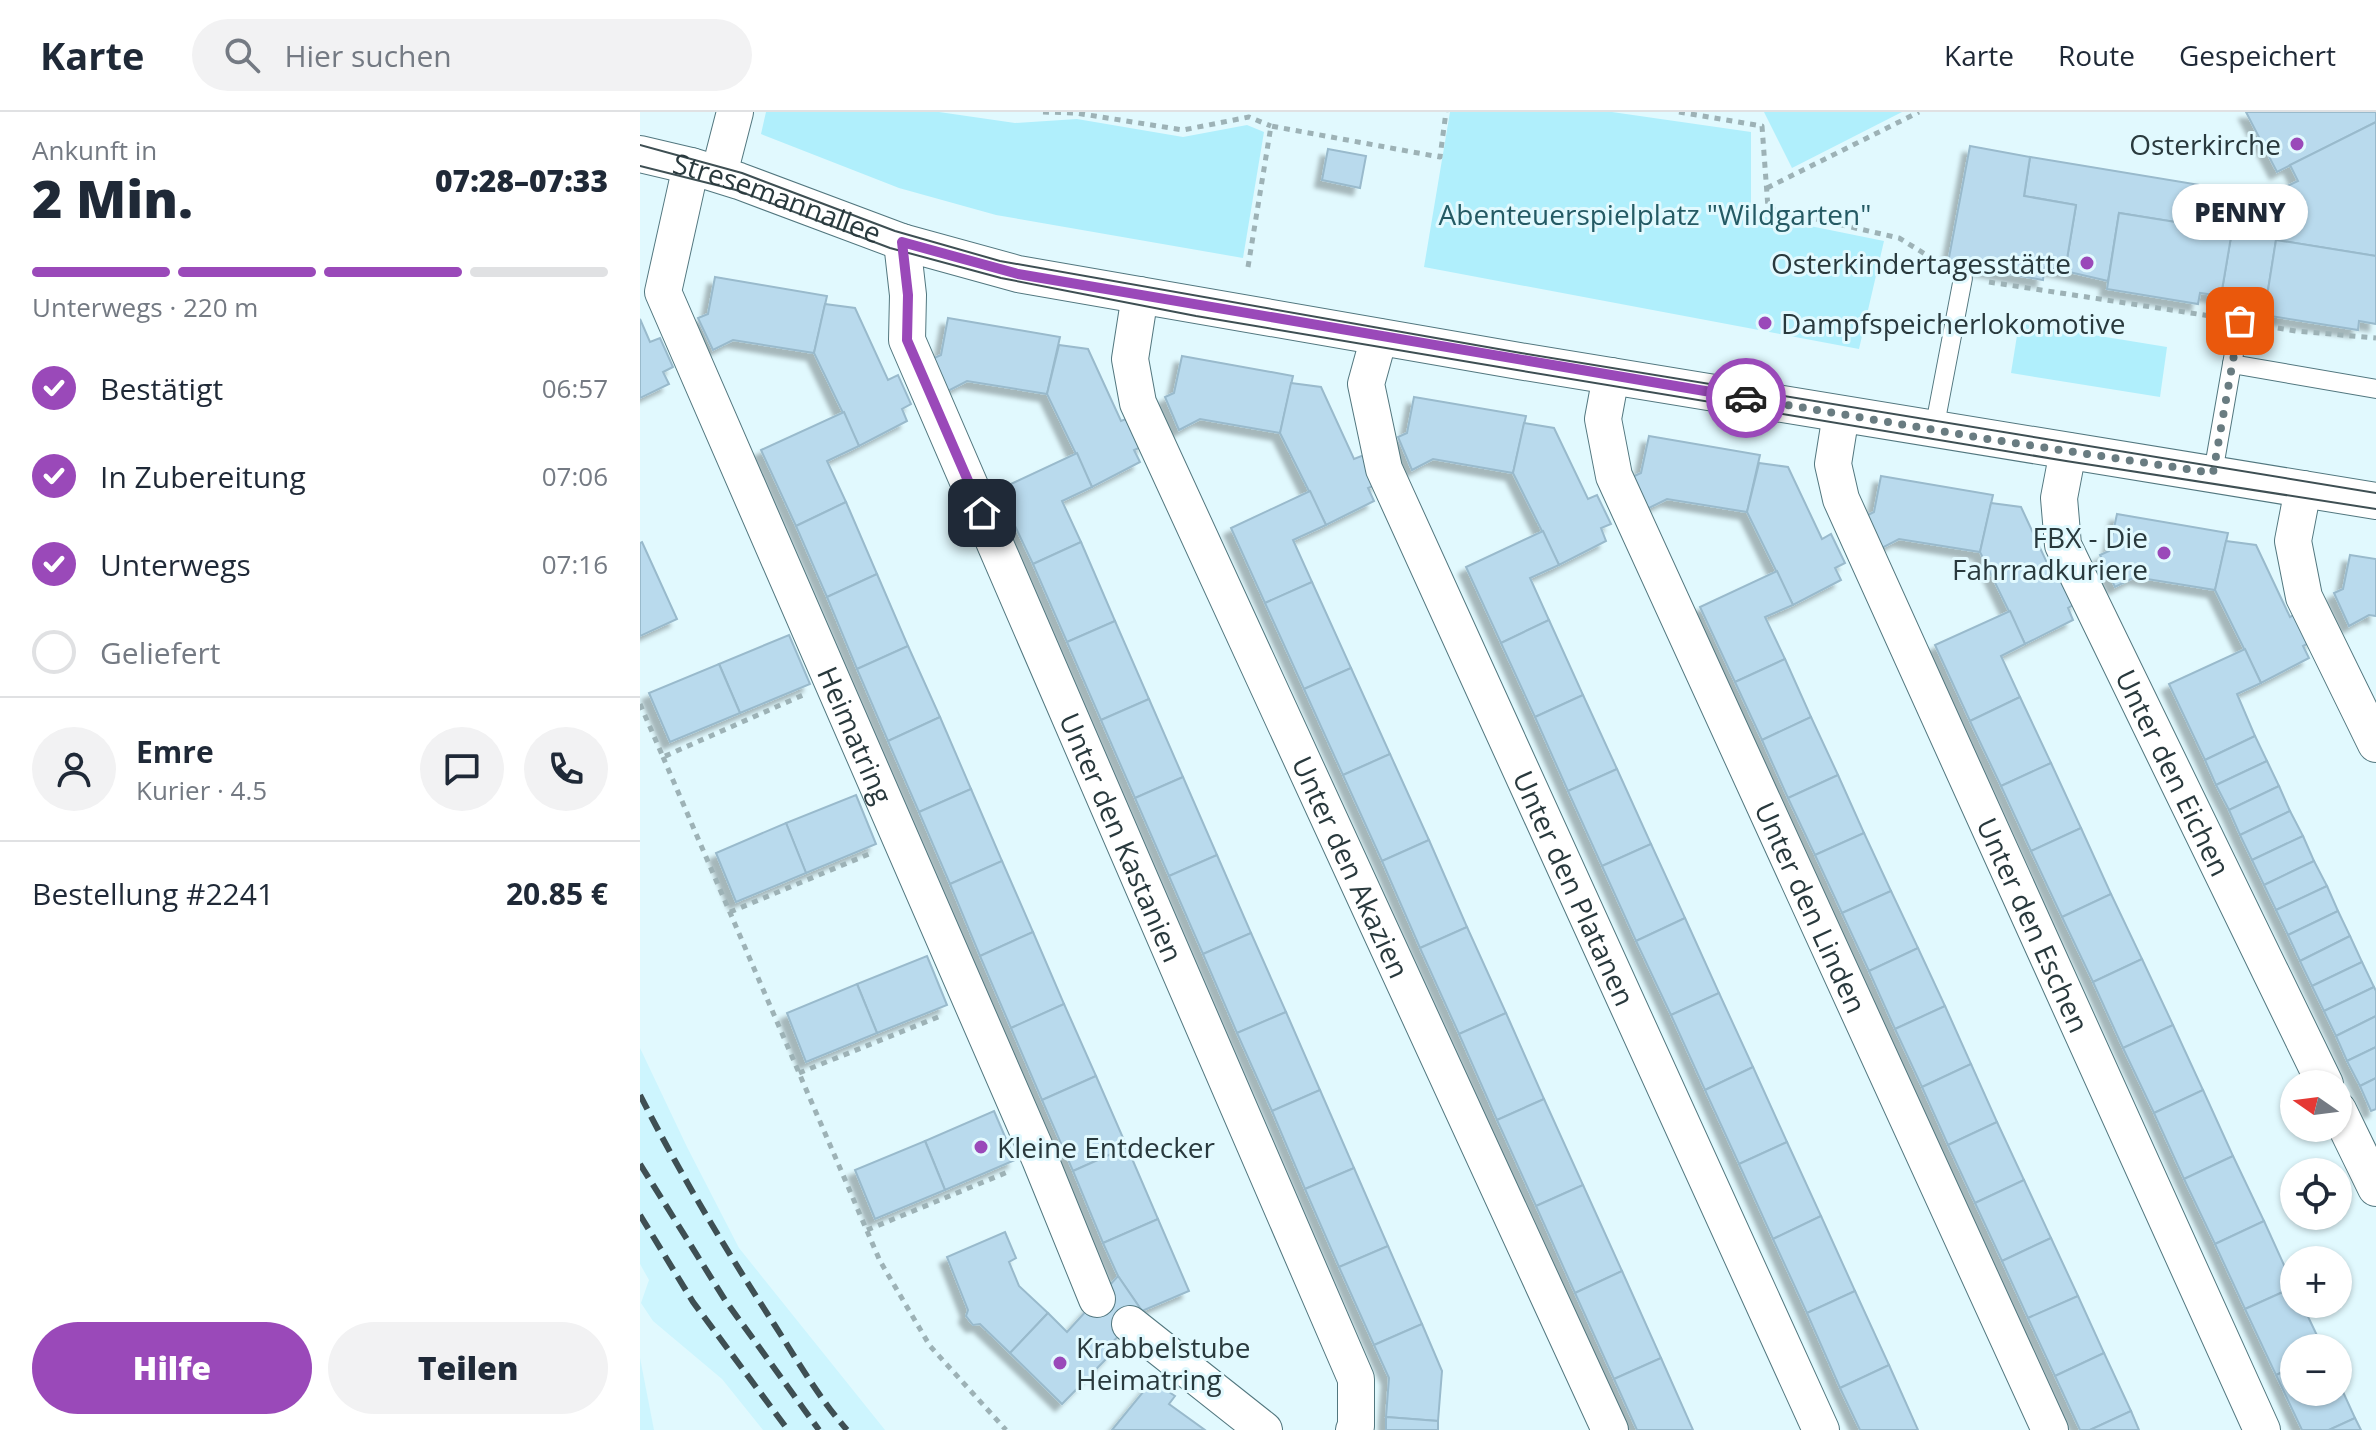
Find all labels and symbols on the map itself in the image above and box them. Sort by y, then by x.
place label: Osterkirche [2129,125,2281,163]
marker: Osterkirche [2288,135,2306,153]
street label: Stresemannallee [669,143,887,252]
callout: PENNY [2172,185,2308,241]
park label: Abenteuerspielplatz "Wildgarten" [1439,195,1871,233]
place label: Osterkindertagesstätte [1771,244,2071,282]
marker: Osterkindertagesstätte [2078,254,2096,272]
pin [2206,287,2274,355]
place label: Dampfspeicherlokomotive [1781,304,2125,342]
marker: Dampfspeicherlokomotive [1756,314,1774,332]
courier [1706,358,1786,438]
pin [948,479,1016,547]
place label: FBX - Die Fahrradkuriere [1952,518,2148,588]
marker: FBX - Die Fahrradkuriere [2155,544,2173,562]
street label: Heimatring [809,660,902,809]
street label: Unter den Eichen [2107,663,2240,882]
street label: Unter den Kastanien [1051,707,1192,968]
street label: Unter den Akazien [1284,750,1419,984]
street label: Unter den Platanen [1505,764,1645,1012]
street label: Unter den Linden [1746,796,1876,1019]
street label: Unter den Eschen [1969,812,2099,1038]
north arrow [2280,1070,2352,1142]
place label: Kleine Entdecker [997,1128,1216,1166]
marker: Kleine Entdecker [972,1138,990,1156]
place label: Krabbelstube Heimatring [1076,1328,1251,1398]
marker: Krabbelstube Heimatring [1051,1354,1069,1372]

